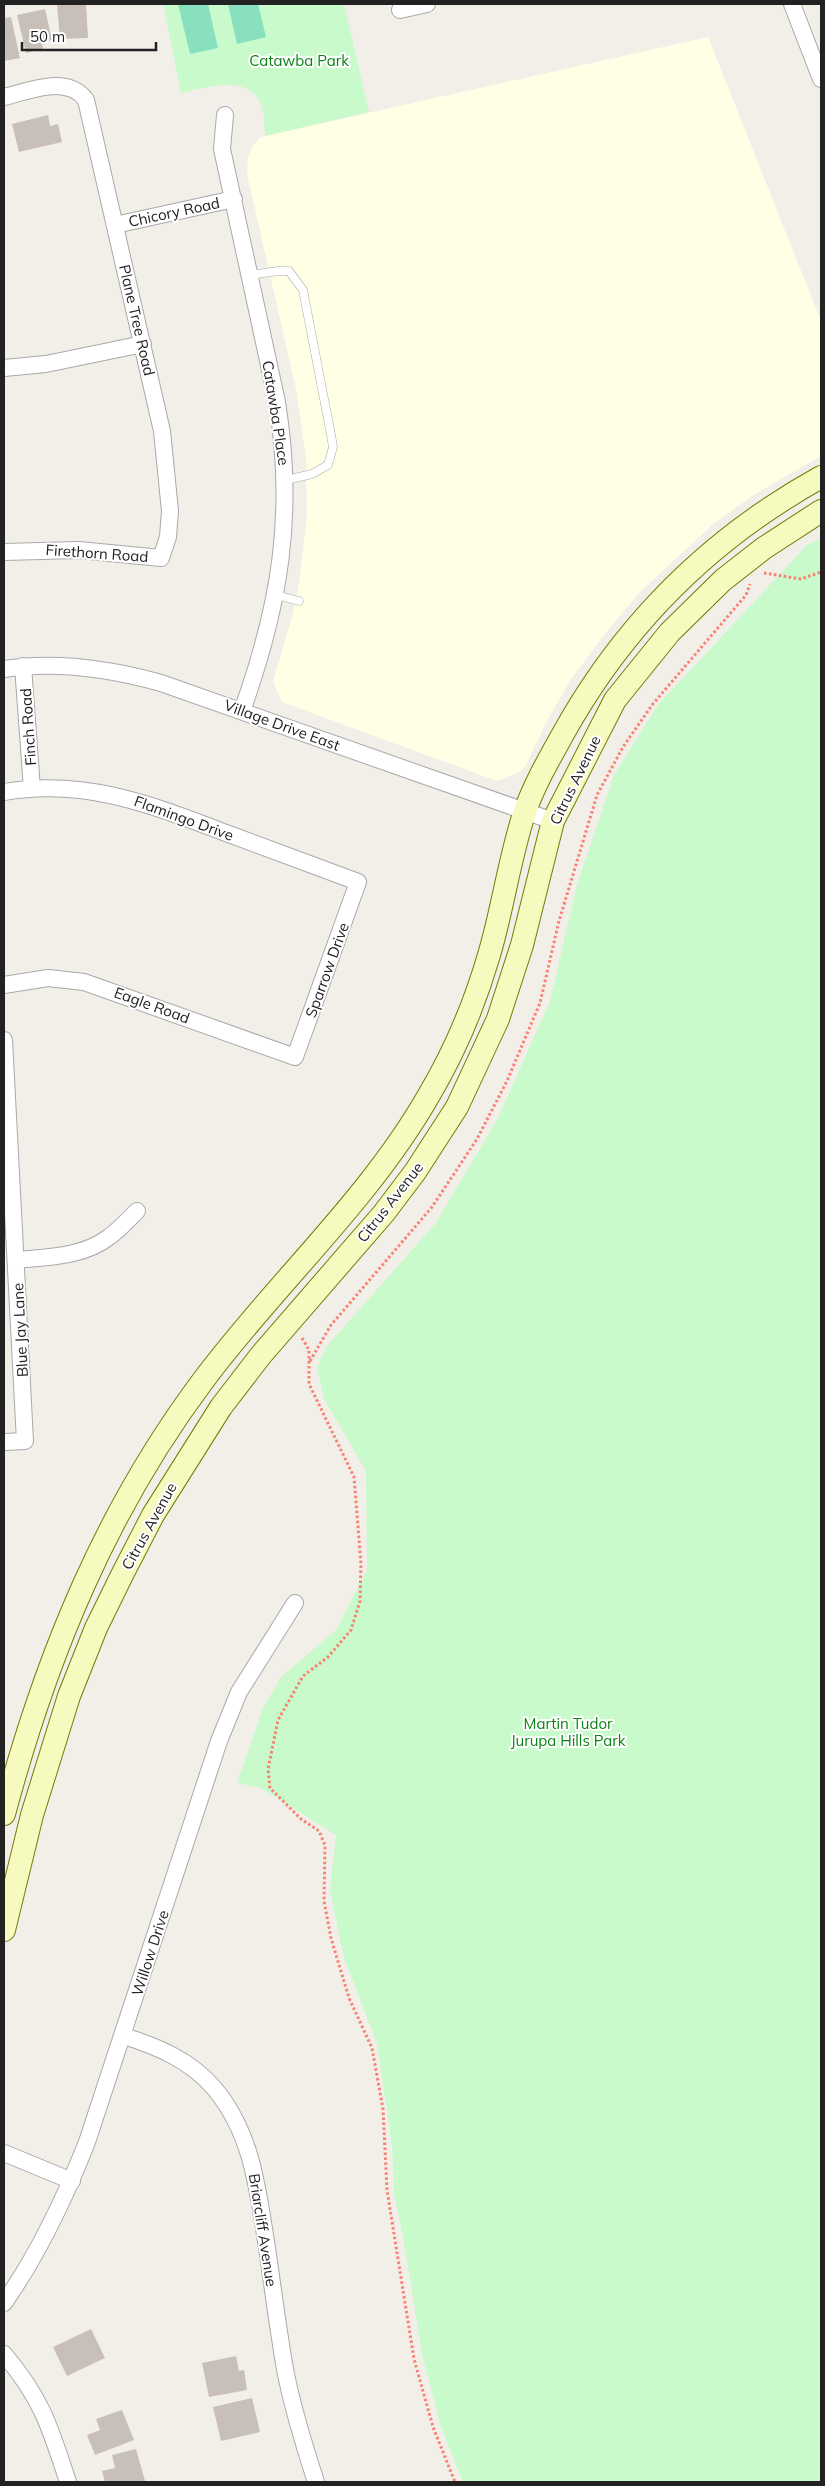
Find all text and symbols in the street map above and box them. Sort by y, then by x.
scale bar [22,20,156,52]
text: 50 m [30,27,65,46]
park label: Catawba Park [249,51,349,70]
street label: Chicory Road [127,193,221,231]
street label: Plane Tree Road [115,263,159,377]
street label: Catawba Place [258,359,294,467]
street label: Firethorn Road [45,540,149,566]
street label: Finch Road [16,688,40,766]
street label: Village Drive East [222,695,342,755]
street label: Citrus Avenue [545,732,605,828]
street label: Flamingo Drive [132,791,236,845]
street label: Sparrow Drive [301,920,353,1020]
street label: Eagle Road [112,983,192,1027]
street label: Citrus Avenue [353,1158,427,1246]
street label: Blue Jay Lane [8,1282,32,1378]
street label: Citrus Avenue [117,1479,181,1573]
park label: Martin Tudor Jurupa Hills Park [511,1714,626,1750]
street label: Willow Drive [127,1908,173,1998]
street label: Briarcliff Avenue [245,2172,281,2288]

